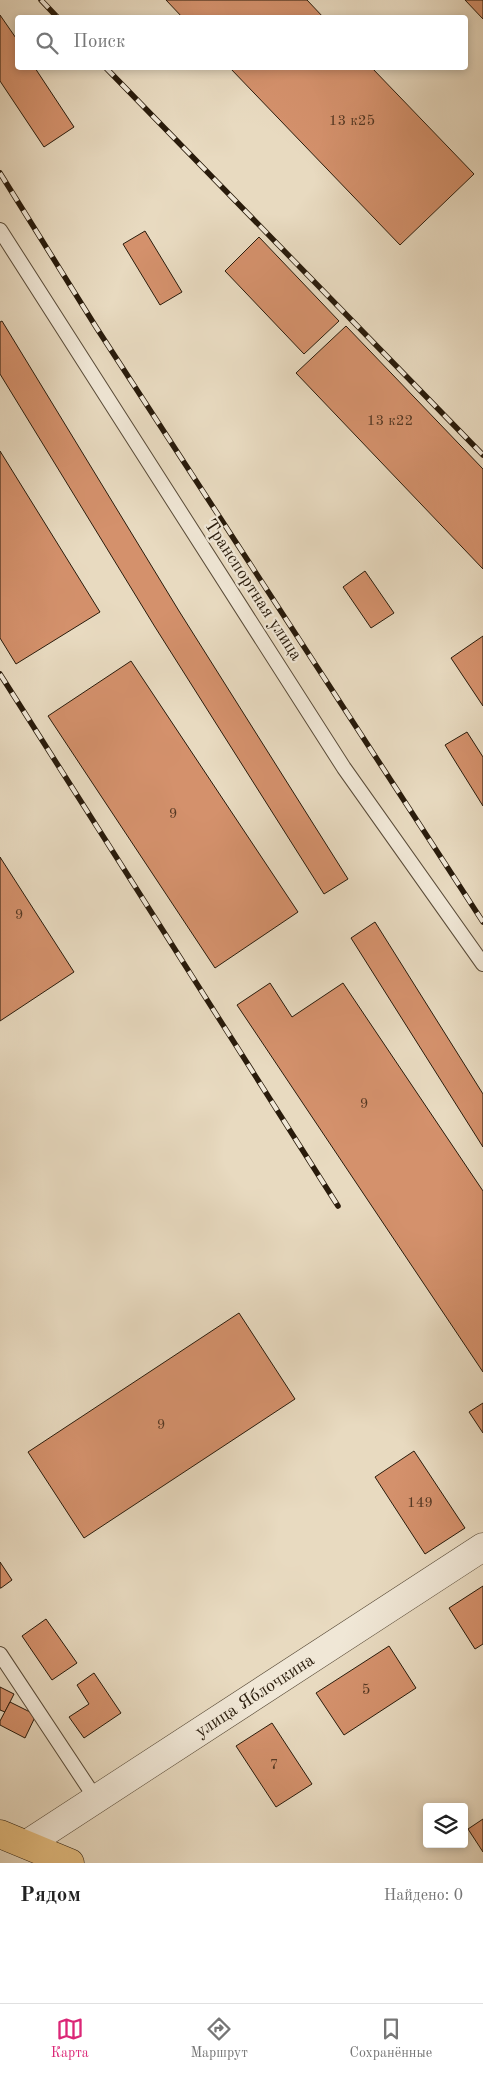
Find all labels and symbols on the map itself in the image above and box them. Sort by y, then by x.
house number: 13 к25 [329,114,375,129]
house number: 13 к22 [367,414,413,429]
street label: Транспортная улица [201,516,305,664]
house number: 9 [169,807,177,822]
house number: 9 [15,908,23,923]
house number: 9 [360,1097,368,1112]
house number: 9 [157,1418,165,1433]
house number: 149 [407,1496,433,1511]
street label: улица Яблочкина [192,1651,318,1741]
house number: 5 [362,1683,370,1698]
house number: 7 [270,1758,278,1773]

